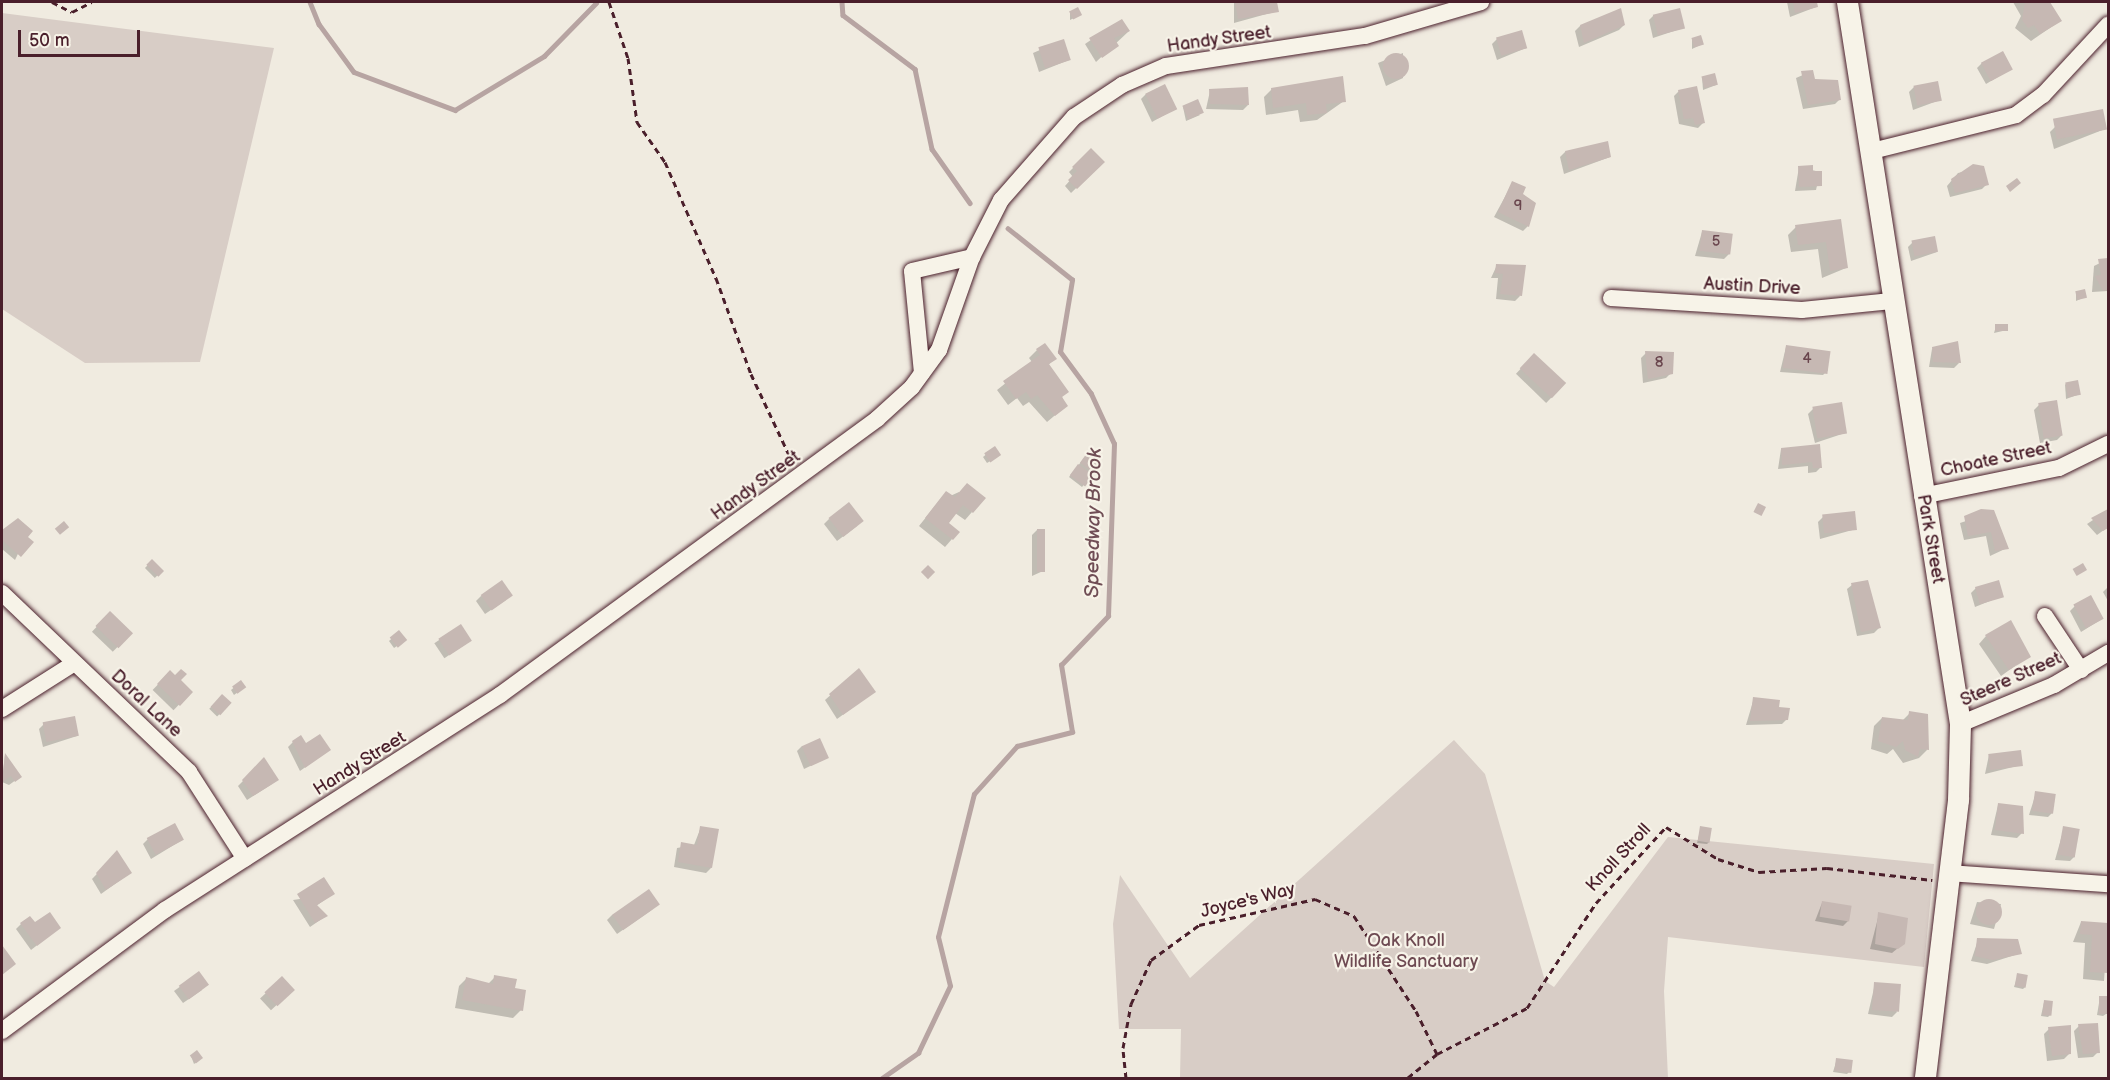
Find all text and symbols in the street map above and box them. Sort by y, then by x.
scale bar [21,18,142,56]
street label: Handy Street [1165,22,1273,58]
text: 50 m [29,30,70,51]
house number: 9 [1514,197,1522,215]
house number: 5 [1712,233,1720,251]
street label: Austin Drive [1703,274,1801,300]
house number: 4 [1802,350,1812,368]
house number: 8 [1655,354,1663,372]
street label: Choate Street [1938,438,2054,482]
street label: Handy Street [707,446,805,526]
water label: Speedway Brook [1081,447,1107,599]
street label: Park Street [1912,493,1948,585]
street label: Steere Street [1957,648,2065,712]
street label: Doral Lane [106,666,186,742]
street label: Handy Street [309,727,411,801]
street label: Knoll Stroll [1582,819,1656,897]
street label: Joyce's Way [1198,879,1298,923]
park label: Oak Knoll Wildlife Sanctuary [1334,931,1478,974]

